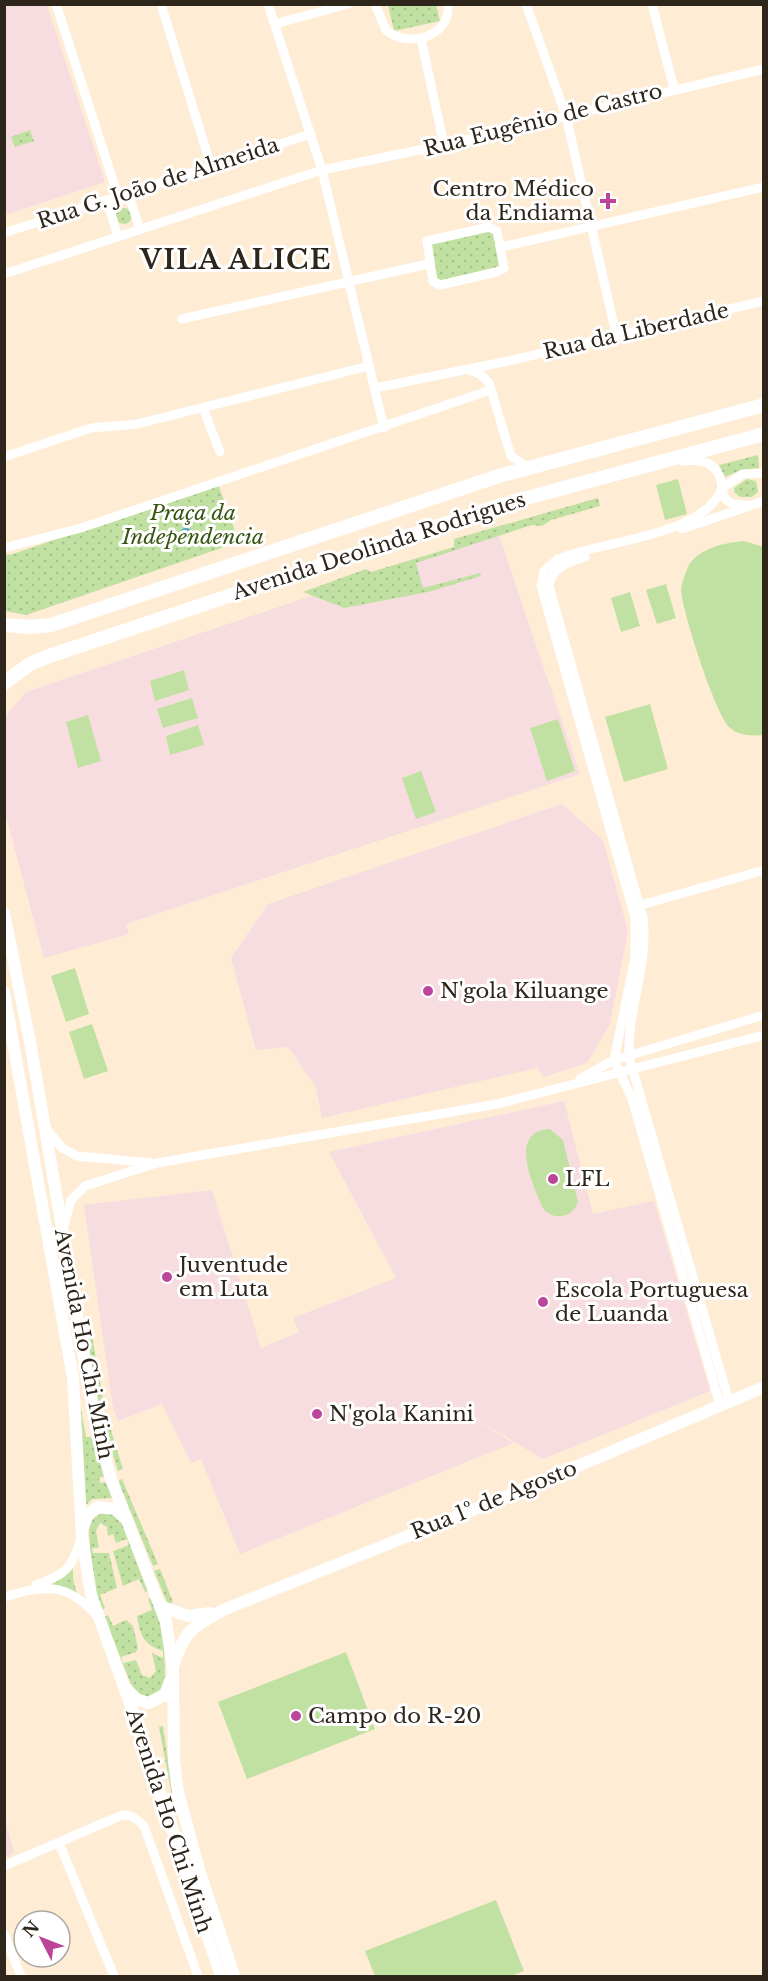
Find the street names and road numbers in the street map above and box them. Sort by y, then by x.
street label: Rua Eugênio de Castro [421,78,665,162]
street label: Rua G. João de Almeida [34,132,282,234]
street label: Rua da Liberdade [541,297,731,365]
street label: Avenida Deolinda Rodrigues [228,486,529,606]
street label: Avenida Ho Chi Minh [49,1225,119,1462]
street label: Rua 1º de Agosto [407,1455,581,1545]
street label: Avenida Ho Chi Minh [120,1704,218,1937]

